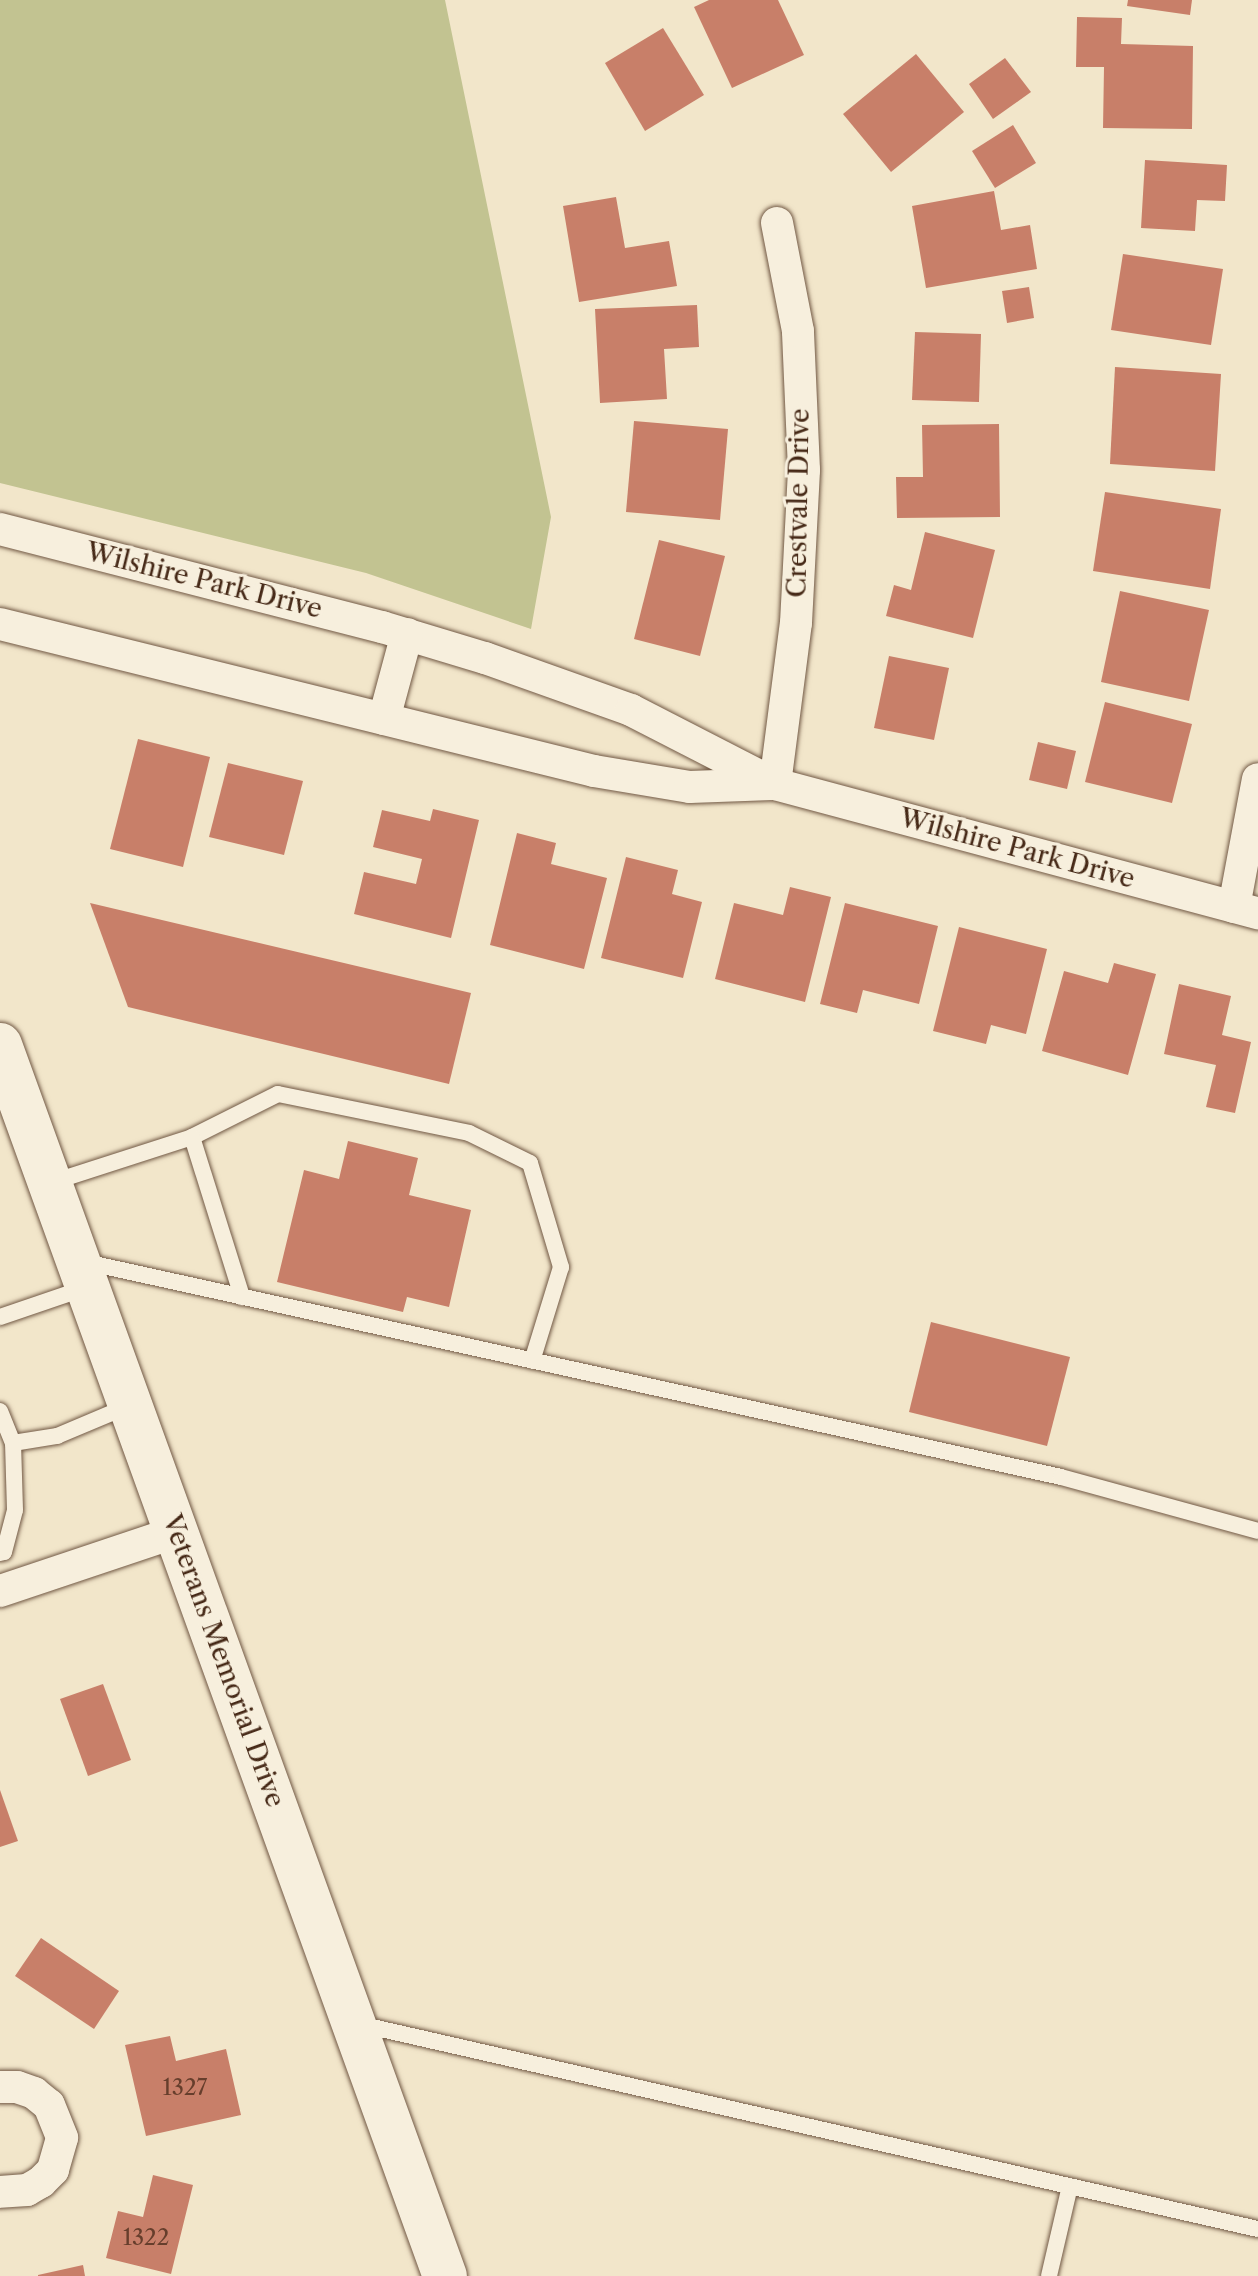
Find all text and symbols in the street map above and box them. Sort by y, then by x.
street label: Crestvale Drive [782,408,816,598]
street label: Wilshire Park Drive [82,537,326,625]
street label: Wilshire Park Drive [896,803,1138,895]
street label: Veterans Memorial Drive [155,1510,291,1812]
house number: 1327 [163,2075,207,2101]
house number: 1322 [123,2225,169,2251]

